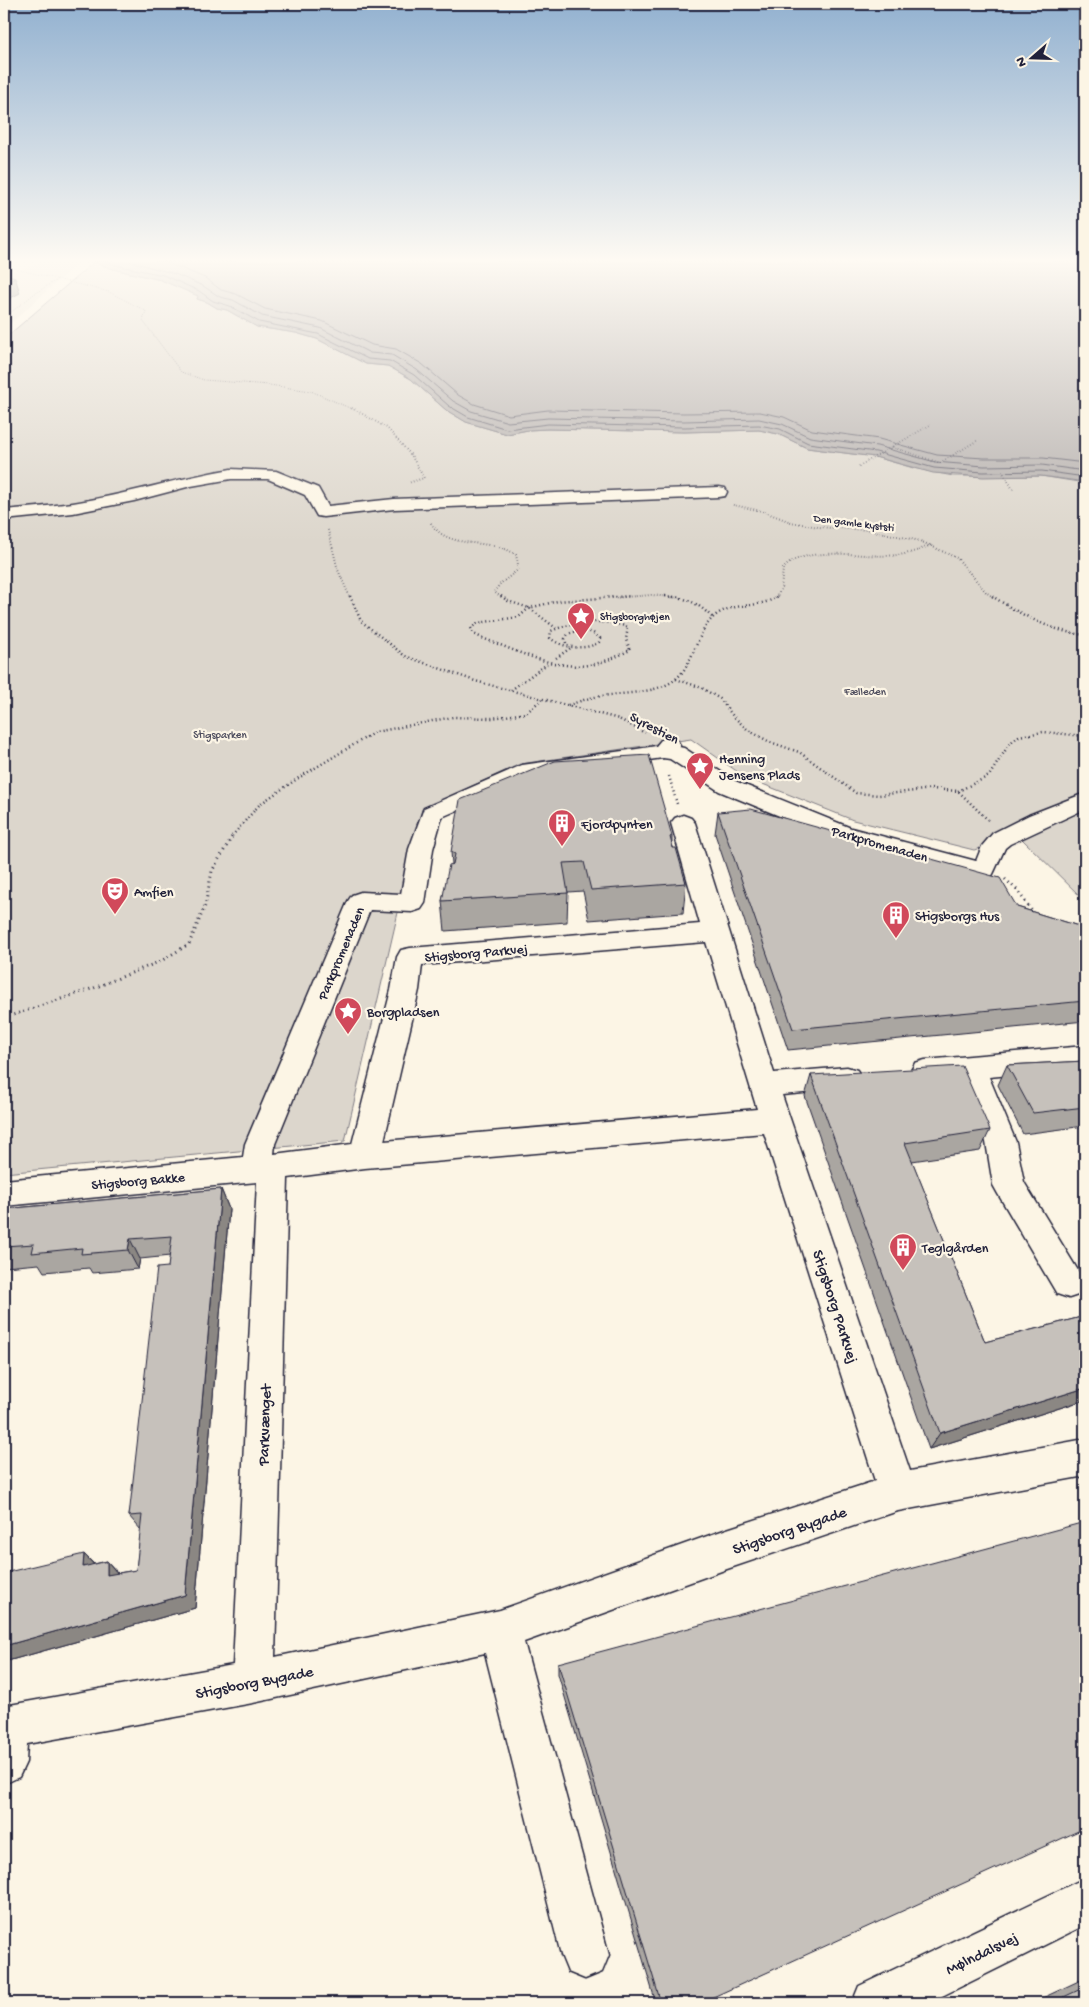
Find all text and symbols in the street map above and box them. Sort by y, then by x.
north arrow [1006,32,1056,82]
text: N [1013,54,1032,69]
street label: Den gamle kyststi [812,513,895,535]
place icon: Stigsborghøjen [566,601,596,640]
place label: Stigsborghøjen [600,612,670,624]
park label: Fælleden [843,687,887,699]
street label: Syrestien [626,709,682,749]
park label: Stigsparken [193,730,248,742]
place icon: Henning Jensens Plads [685,751,715,790]
place label: Henning Jensens Plads [719,752,801,785]
building icon: Fjordpynten [547,808,577,847]
place label: Fjordpynten [580,817,653,834]
street label: Parkpromenaden [828,823,930,867]
theatre icon: Amfien [100,876,130,915]
place label: Amfien [134,885,174,902]
building icon: Stigsborgs Hus [881,900,911,939]
street label: Parkpromenaden [315,905,370,1004]
place label: Stigsborgs Hus [915,909,1000,926]
street label: Stigsborg Parkvej [424,942,528,967]
place icon: Borgpladsen [333,996,363,1035]
place label: Borgpladsen [366,1005,440,1022]
street label: Stigsborg Bakke [91,1170,186,1195]
building icon: Teglgården [888,1232,918,1271]
place label: Teglgården [921,1241,989,1258]
street label: Stigsborg Parkvej [806,1248,861,1366]
street label: Parkvænget [256,1383,277,1467]
street label: Stigsborg Bygade [731,1504,850,1561]
street label: Stigsborg Bygade [194,1664,316,1705]
street label: Mølndalsvej [943,1929,1022,1981]

